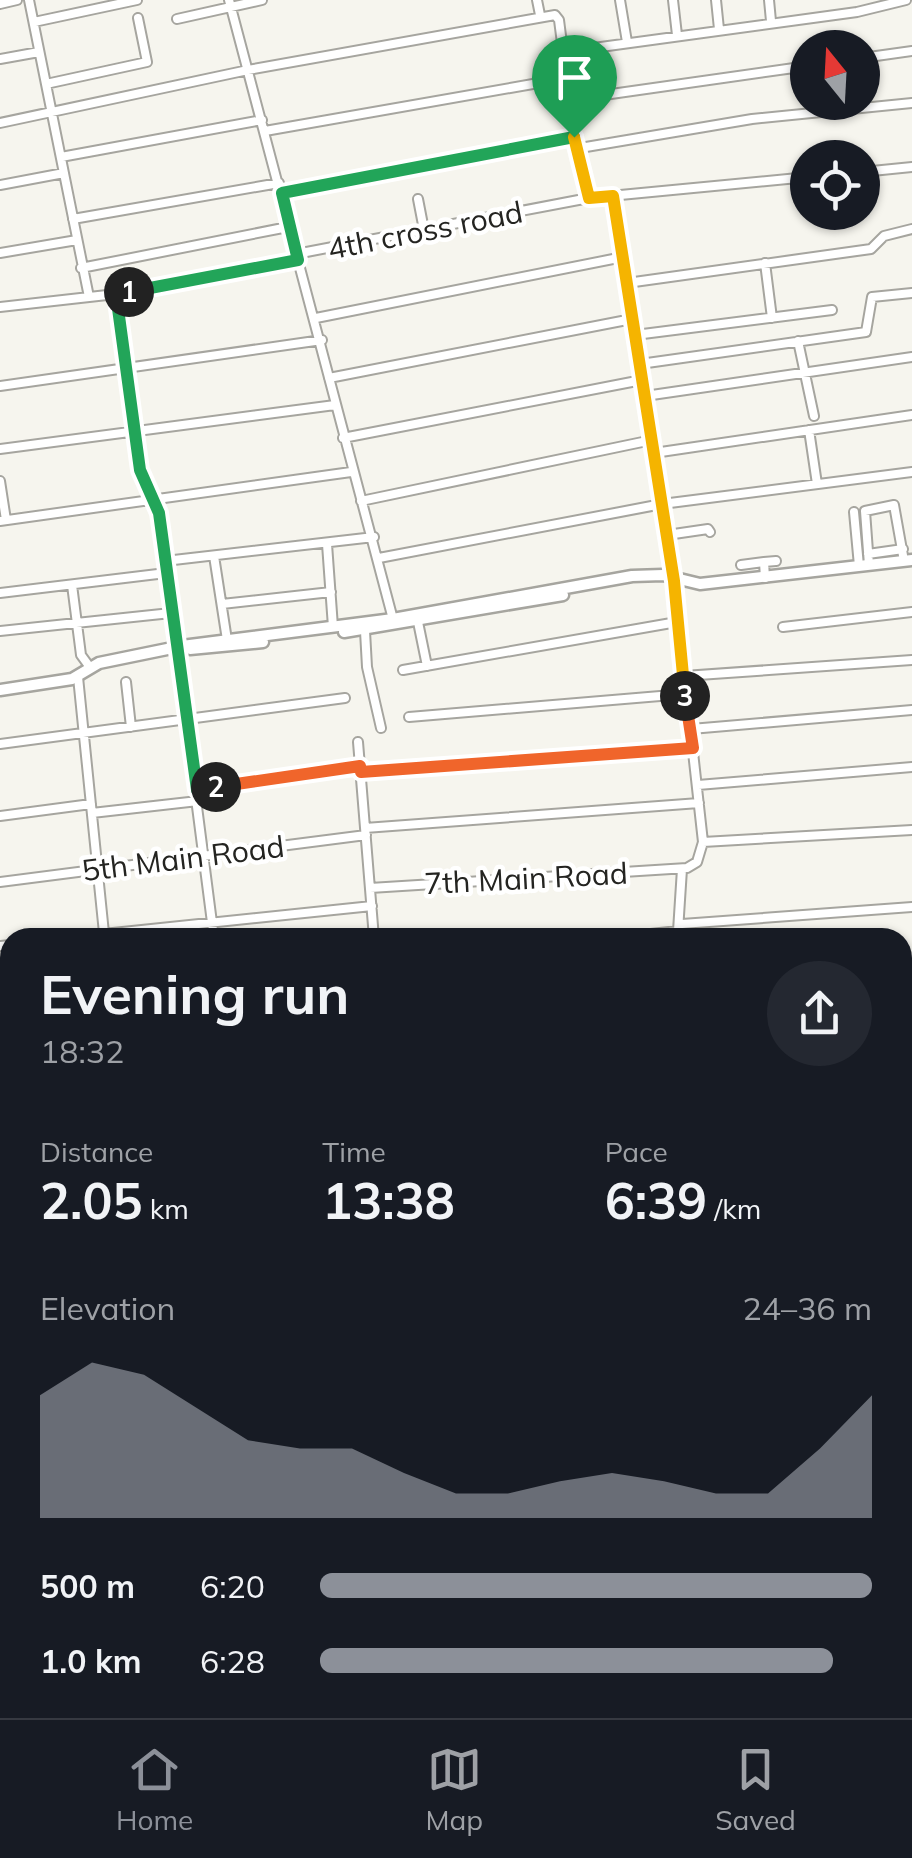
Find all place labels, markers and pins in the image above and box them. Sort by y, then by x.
pin [532,35,617,138]
pin: 1 [104,267,154,317]
pin: 3 [660,671,710,721]
pin: 2 [191,762,241,812]

